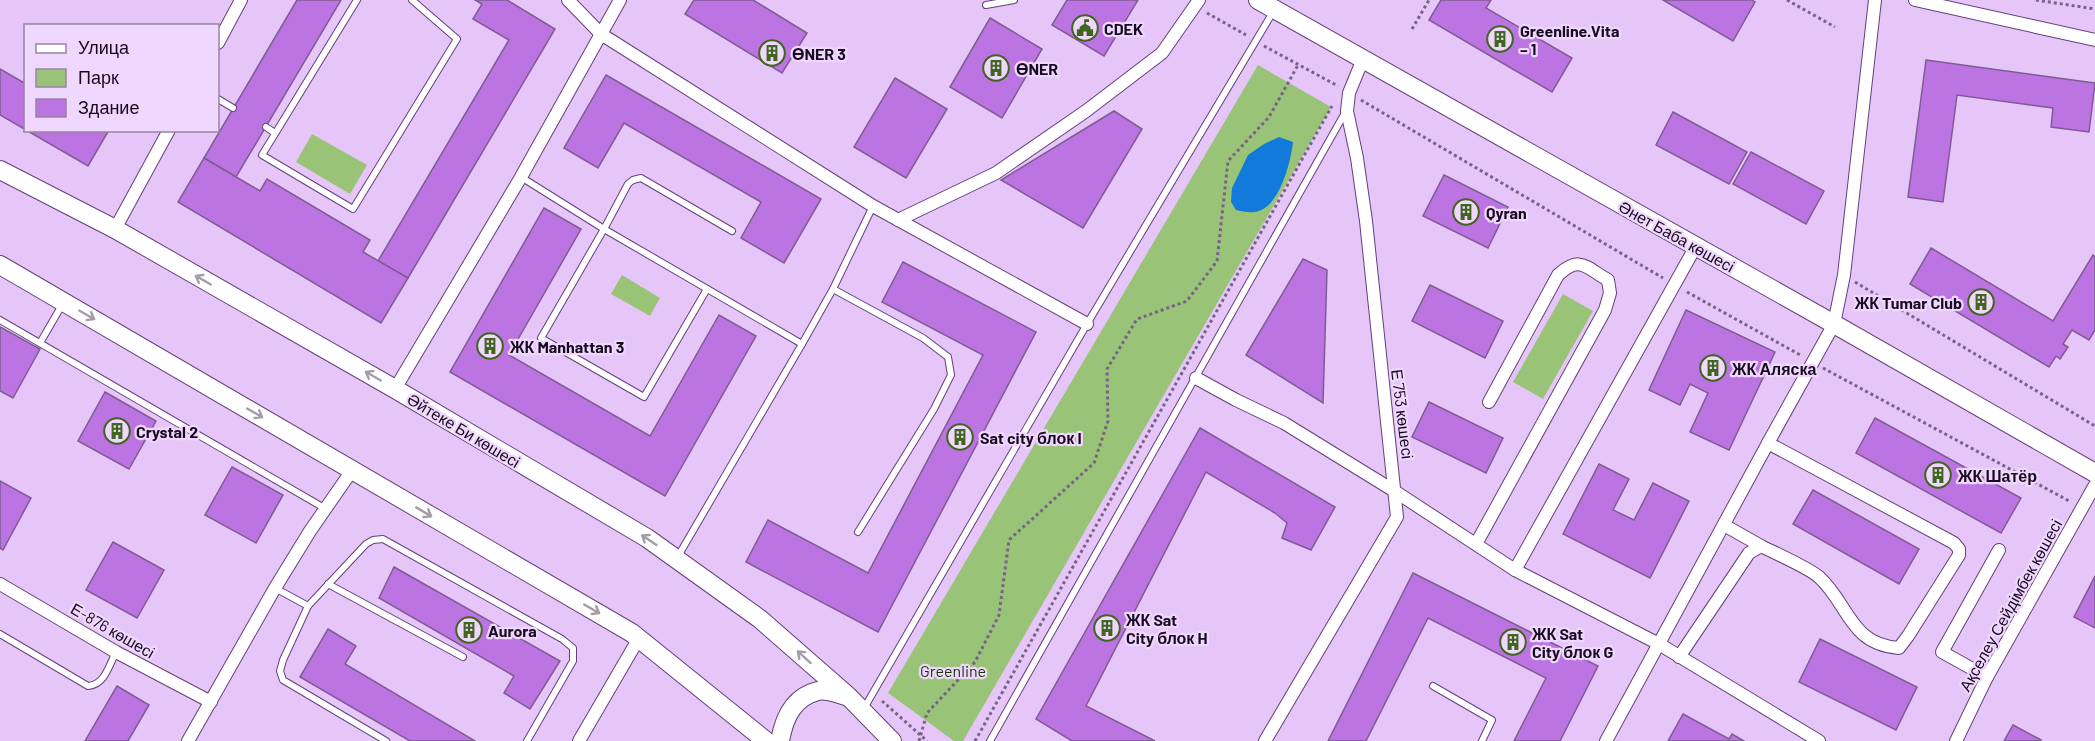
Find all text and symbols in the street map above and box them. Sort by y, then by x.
public building icon: CDEK [1070,13,1100,43]
place label: CDEK [1104,19,1143,38]
place label: Greenline.Vita – 1 [1520,21,1619,58]
legend [24,24,219,132]
building icon: Greenline.Vita – 1 [1485,24,1515,54]
text: Улица [78,36,130,58]
building icon: ӨNER 3 [757,38,787,68]
place label: ӨNER 3 [792,44,846,63]
building icon: ӨNER [981,53,1011,83]
place label: ӨNER [1016,59,1058,78]
text: Парк [78,66,119,88]
text: Здание [78,96,139,118]
street label: Әнет Баба көшесі [1616,196,1738,276]
building icon: Qyran [1451,197,1481,227]
place label: Qyran [1486,203,1527,222]
one-way arrow [195,273,212,285]
building icon: ЖК Tumar Club [1966,287,1996,317]
place label: ЖК Tumar Club [1854,293,1962,312]
one-way arrow [78,309,95,321]
building icon: ЖК Manhattan 3 [475,331,505,361]
place label: ЖК Manhattan 3 [509,337,624,356]
building icon: ЖК Аляска [1698,353,1728,383]
place label: ЖК Аляска [1731,359,1816,378]
street label: Е 753 көшесі [1388,368,1418,460]
one-way arrow [364,370,381,382]
street label: Әйтеке Би көшесі [404,389,524,471]
one-way arrow [246,408,264,419]
building icon: Crystal 2 [102,416,132,446]
place label: Crystal 2 [136,422,198,441]
building icon: Sat city блок I [945,422,975,452]
place label: Sat city блок I [980,428,1082,447]
building icon: ЖК Шатёр [1923,460,1953,490]
place label: ЖК Шатёр [1957,466,2037,485]
one-way arrow [415,506,432,518]
street label: Ақселеу Сейдімбек көшесі [1955,516,2065,694]
one-way arrow [641,534,657,546]
street label: Е-876 көшесі [68,598,158,662]
one-way arrow [584,604,601,616]
place label: ЖК Sat City блок H [1125,610,1208,647]
building icon: ЖК Sat City блок H [1092,613,1122,643]
building icon: Aurora [454,615,484,645]
place label: Aurora [488,621,537,640]
place label: ЖК Sat City блок G [1531,624,1614,661]
building icon: ЖК Sat City блок G [1498,627,1528,657]
one-way arrow [797,650,812,664]
park label: Greenline [920,661,986,680]

